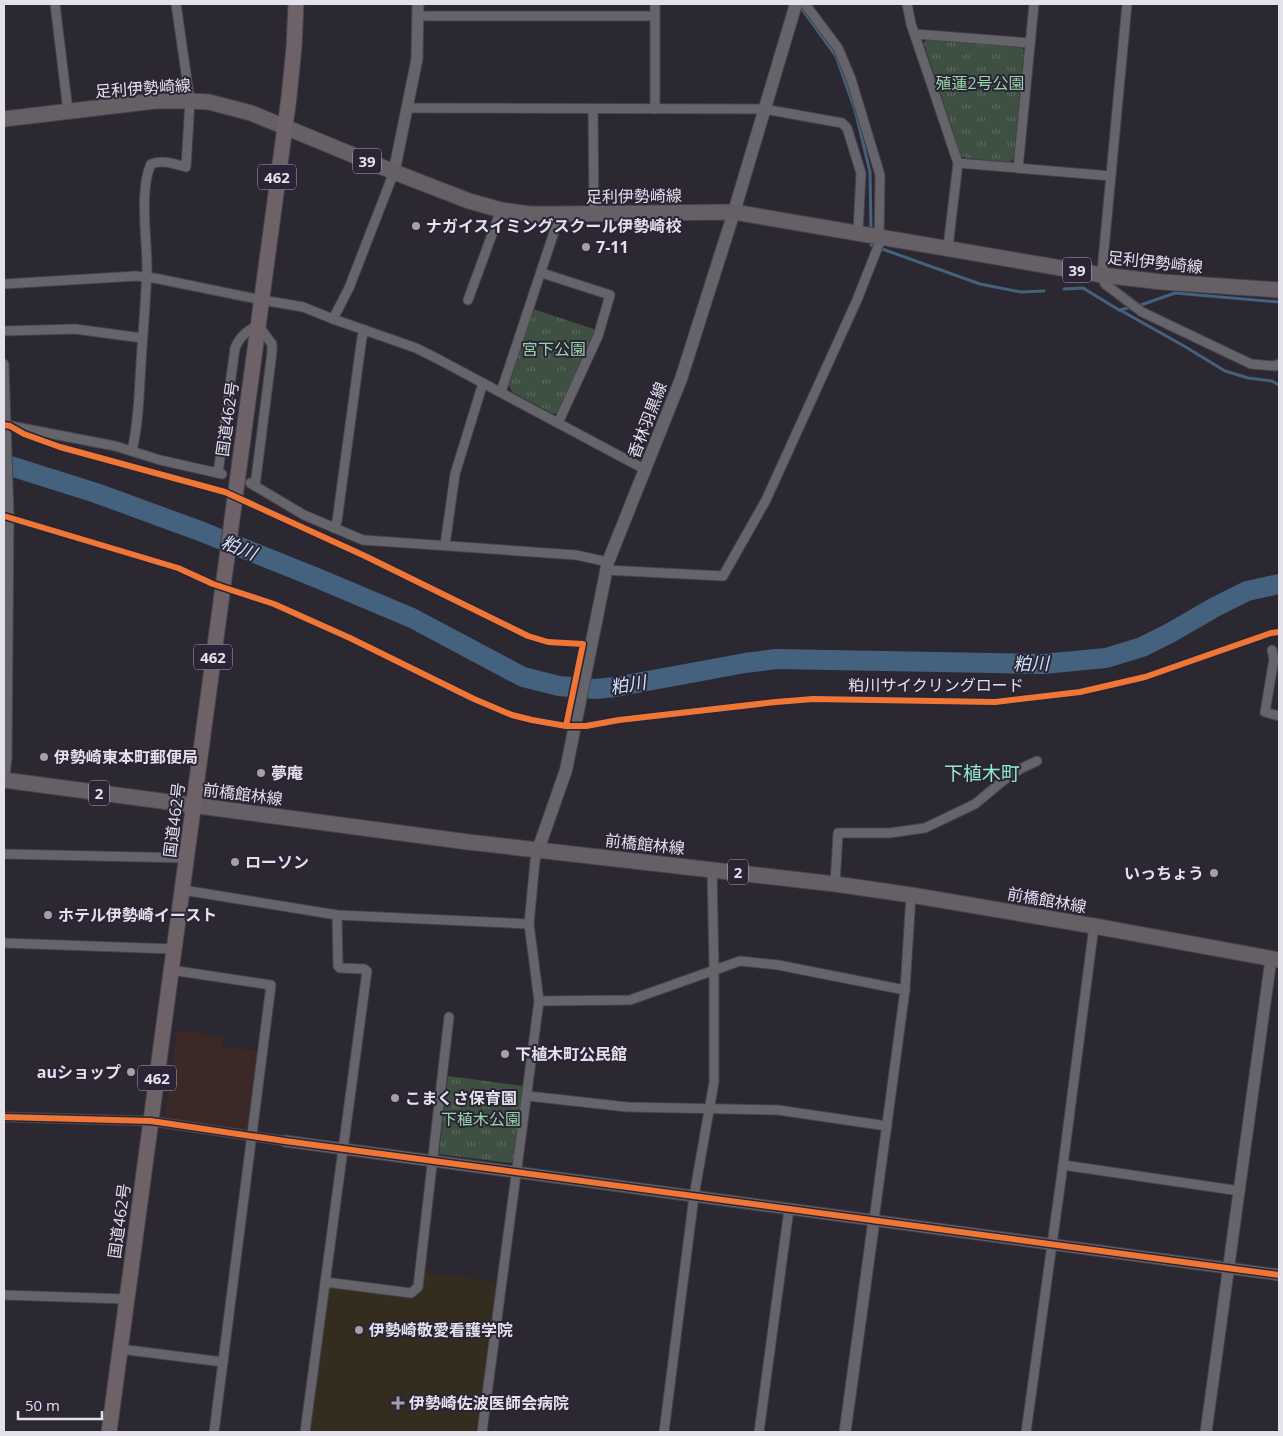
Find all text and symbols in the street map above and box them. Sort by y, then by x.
park label: 殖蓮2号公園 [935,72,1025,94]
street label: 足利伊勢崎線 [94,74,192,102]
road number: 39 [353,148,381,174]
road number: 462 [258,164,296,190]
street label: 足利伊勢崎線 [586,184,682,208]
place label: ナガイスイミングスクール伊勢崎校 [426,215,682,237]
marker: ナガイスイミングスクール伊勢崎校 [410,220,422,232]
place label: 7-11 [596,236,629,258]
marker: 7-11 [580,241,592,253]
street label: 足利伊勢崎線 [1106,246,1204,278]
road number: 39 [1063,258,1091,282]
park label: 宮下公園 [522,338,586,360]
street label: 香林羽黒線 [622,379,672,461]
street label: 国道462号 [211,380,243,458]
water label: 粕川 [218,529,262,566]
road number: 462 [194,644,232,670]
water label: 粕川 [1013,651,1051,675]
water label: 粕川 [608,669,650,699]
street label: 粕川サイクリングロード [848,674,1024,696]
place label: 伊勢崎東本町郵便局 [53,746,198,768]
marker: 伊勢崎東本町郵便局 [38,751,50,763]
district label: 下植木町 [944,760,1020,786]
place label: 夢庵 [271,762,303,784]
marker: 夢庵 [255,767,267,779]
street label: 前橋館林線 [202,778,284,810]
road number: 2 [89,780,109,806]
street label: 国道462号 [158,781,190,859]
street label: 前橋館林線 [604,829,686,859]
place label: ローソン [245,851,309,873]
marker: ローソン [229,856,241,868]
road number: 2 [728,860,748,884]
place label: いっちょう [1124,862,1204,884]
marker: いっちょう [1208,867,1220,879]
street label: 前橋館林線 [1006,882,1088,918]
place label: ホテル伊勢崎イースト [58,904,217,926]
marker: ホテル伊勢崎イースト [42,909,54,921]
place label: 下植木町公民館 [515,1043,627,1065]
marker: 下植木町公民館 [499,1048,511,1060]
place label: auショップ [37,1061,121,1083]
marker: auショップ [125,1066,137,1078]
road number: 462 [138,1066,176,1090]
place label: こまくさ保育園 [405,1087,517,1109]
marker: こまくさ保育園 [389,1092,401,1104]
park label: 下植木公園 [441,1108,521,1130]
street label: 国道462号 [103,1182,135,1260]
place label: 伊勢崎敬愛看護学院 [368,1319,513,1341]
marker: 伊勢崎敬愛看護学院 [353,1324,365,1336]
scale bar [18,1388,101,1420]
place label: 伊勢崎佐波医師会病院 [408,1392,569,1414]
text: 50 m [25,1395,60,1415]
marker: 伊勢崎佐波医師会病院 [391,1396,405,1410]

